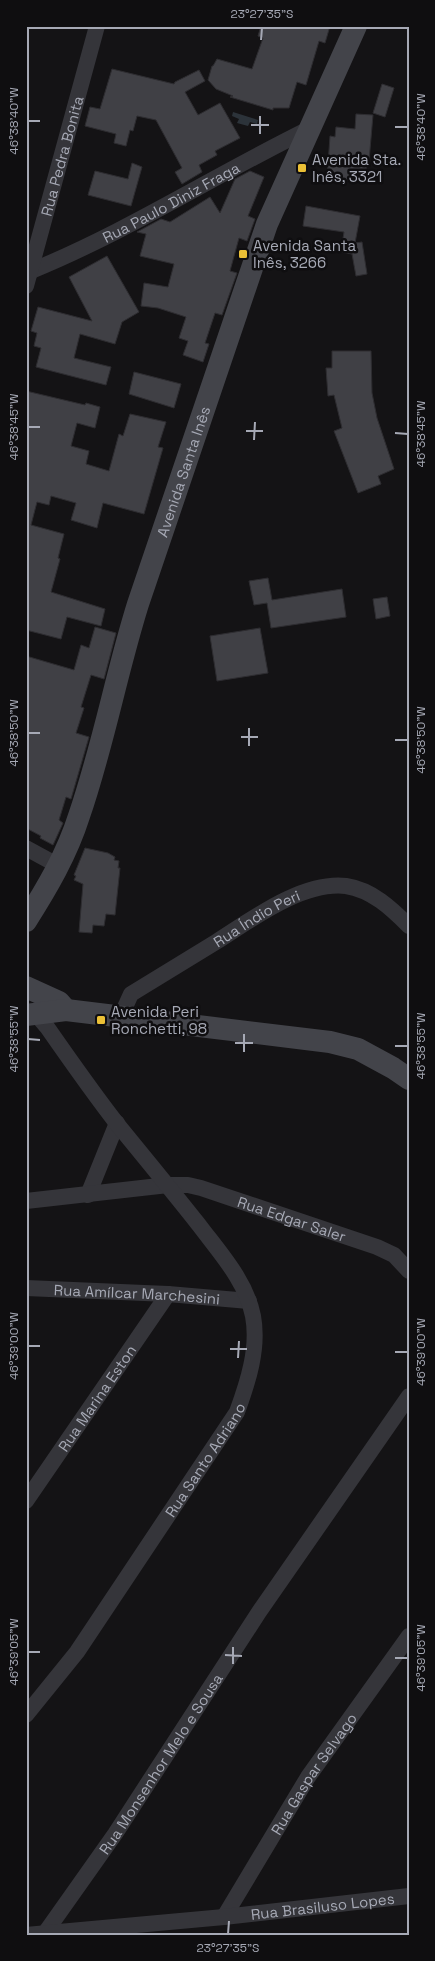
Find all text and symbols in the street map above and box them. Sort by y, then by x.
text: 23°27'35"S [231,6,293,22]
text: 46°38'40"W [6,87,22,155]
street label: Rua Pedra Bonita [36,93,87,218]
text: 46°38'40"W [413,93,429,161]
place label: Avenida Sta. Inês, 3321 [312,150,401,186]
street label: Rua Paulo Diniz Fraga [99,157,243,247]
marker: Avenida Sta. Inês, 3321 [296,162,308,174]
place label: Avenida Santa Inês, 3266 [253,236,357,272]
marker: Avenida Santa Inês, 3266 [237,248,249,260]
text: 46°38'45"W [6,393,22,460]
text: 46°38'45"W [413,400,429,467]
street label: Avenida Santa Inês [152,404,214,539]
text: 46°38'50"W [6,699,22,767]
text: 46°38'50"W [413,706,429,774]
street label: Rua Índio Peri [209,885,303,951]
place label: Avenida Peri Ronchetti, 98 [111,1002,207,1038]
text: 46°38'55"W [6,1005,22,1073]
text: 46°38'55"W [413,1012,429,1080]
marker: Avenida Peri Ronchetti, 98 [95,1014,107,1026]
street label: Rua Edgar Saler [235,1191,349,1246]
street label: Rua Amílcar Marchesini [53,1280,221,1308]
text: 46°39'00"W [6,1312,22,1380]
text: 46°39'00"W [413,1318,429,1386]
street label: Rua Marina Eston [53,1341,140,1455]
street label: Rua Santo Adriano [160,1400,249,1521]
text: 46°39'05"W [6,1618,22,1686]
text: 46°39'05"W [413,1624,429,1692]
street label: Rua Monsenhor Melo e Sousa [94,1669,226,1858]
street label: Rua Gaspar Selvago [266,1709,361,1838]
street label: Rua Brasiluso Lopes [250,1888,395,1923]
text: 23°27'35"S [197,1940,259,1956]

